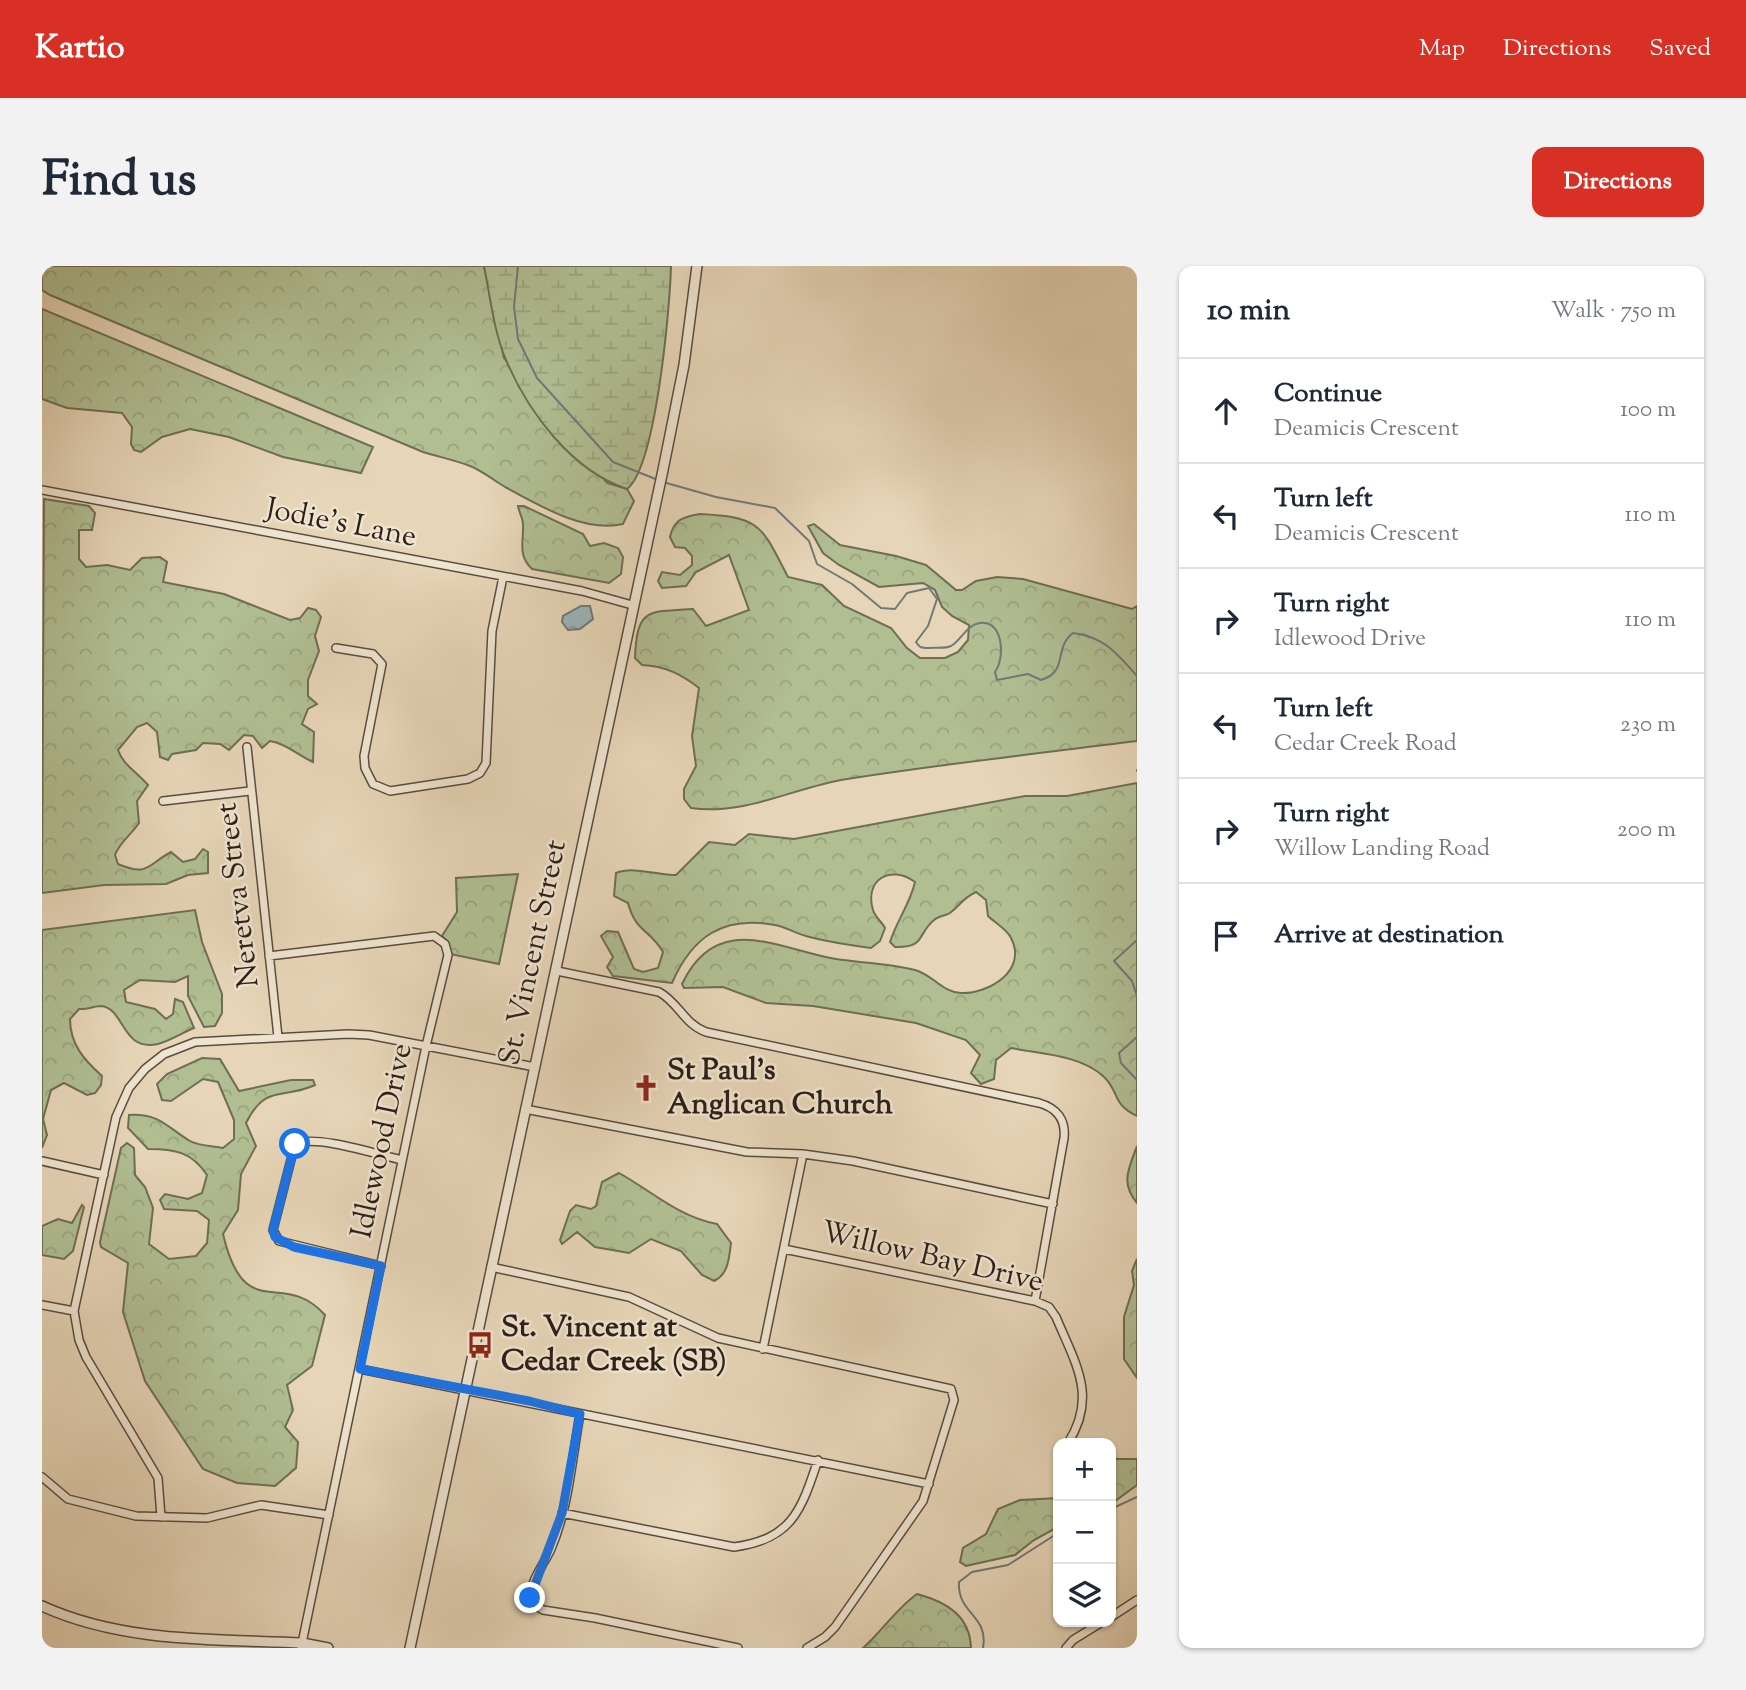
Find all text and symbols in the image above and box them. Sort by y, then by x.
text: Kartio [35,25,125,73]
text: Map [1419,32,1465,66]
text: Directions [1503,32,1611,66]
text: Saved [1649,32,1711,66]
text: Find us [42,147,196,217]
button: Directions [1532,147,1704,217]
text: 10 min [1207,290,1290,333]
text: Walk · 750 m [1551,295,1676,328]
text: Continue [1274,376,1382,413]
icon: ahead [1207,392,1245,430]
text: 100 m [1620,394,1676,427]
text: Deamicis Crescent [1274,413,1459,446]
text: Turn left [1274,481,1373,518]
street label: Jodie's Lane [260,488,420,560]
icon: left [1207,497,1245,535]
text: 110 m [1625,499,1676,532]
text: Deamicis Crescent [1274,518,1459,551]
text: Turn right [1274,586,1389,623]
icon: right [1207,602,1245,640]
text: 110 m [1625,604,1676,637]
text: Idlewood Drive [1274,623,1426,656]
text: Turn left [1274,691,1373,728]
icon: left [1207,707,1245,745]
text: 230 m [1620,709,1676,742]
text: Cedar Creek Road [1274,728,1457,761]
text: Turn right [1274,796,1389,833]
street label: Neretva Street [206,800,272,990]
icon: right [1207,812,1245,850]
text: 200 m [1617,814,1676,847]
text: Willow Landing Road [1274,833,1490,866]
street label: St. Vincent Street [489,836,579,1070]
icon: arrive [1207,917,1245,955]
text: Arrive at destination [1274,917,1504,954]
street label: Idlewood Drive [341,1040,425,1242]
place label: St Paul’s Anglican Church [667,1050,893,1127]
church icon: St Paul’s Anglican Church [631,1073,661,1103]
route start [279,1128,310,1159]
street label: Willow Bay Drive [817,1212,1047,1304]
place label: St. Vincent at Cedar Creek (SB) [501,1307,726,1384]
bus stop icon: St. Vincent at Cedar Creek (SB) [465,1330,495,1360]
map controls [1053,1438,1116,1627]
button: + [1053,1438,1116,1501]
button: − [1053,1501,1116,1564]
button: layers [1053,1564,1116,1627]
route end [514,1582,545,1613]

